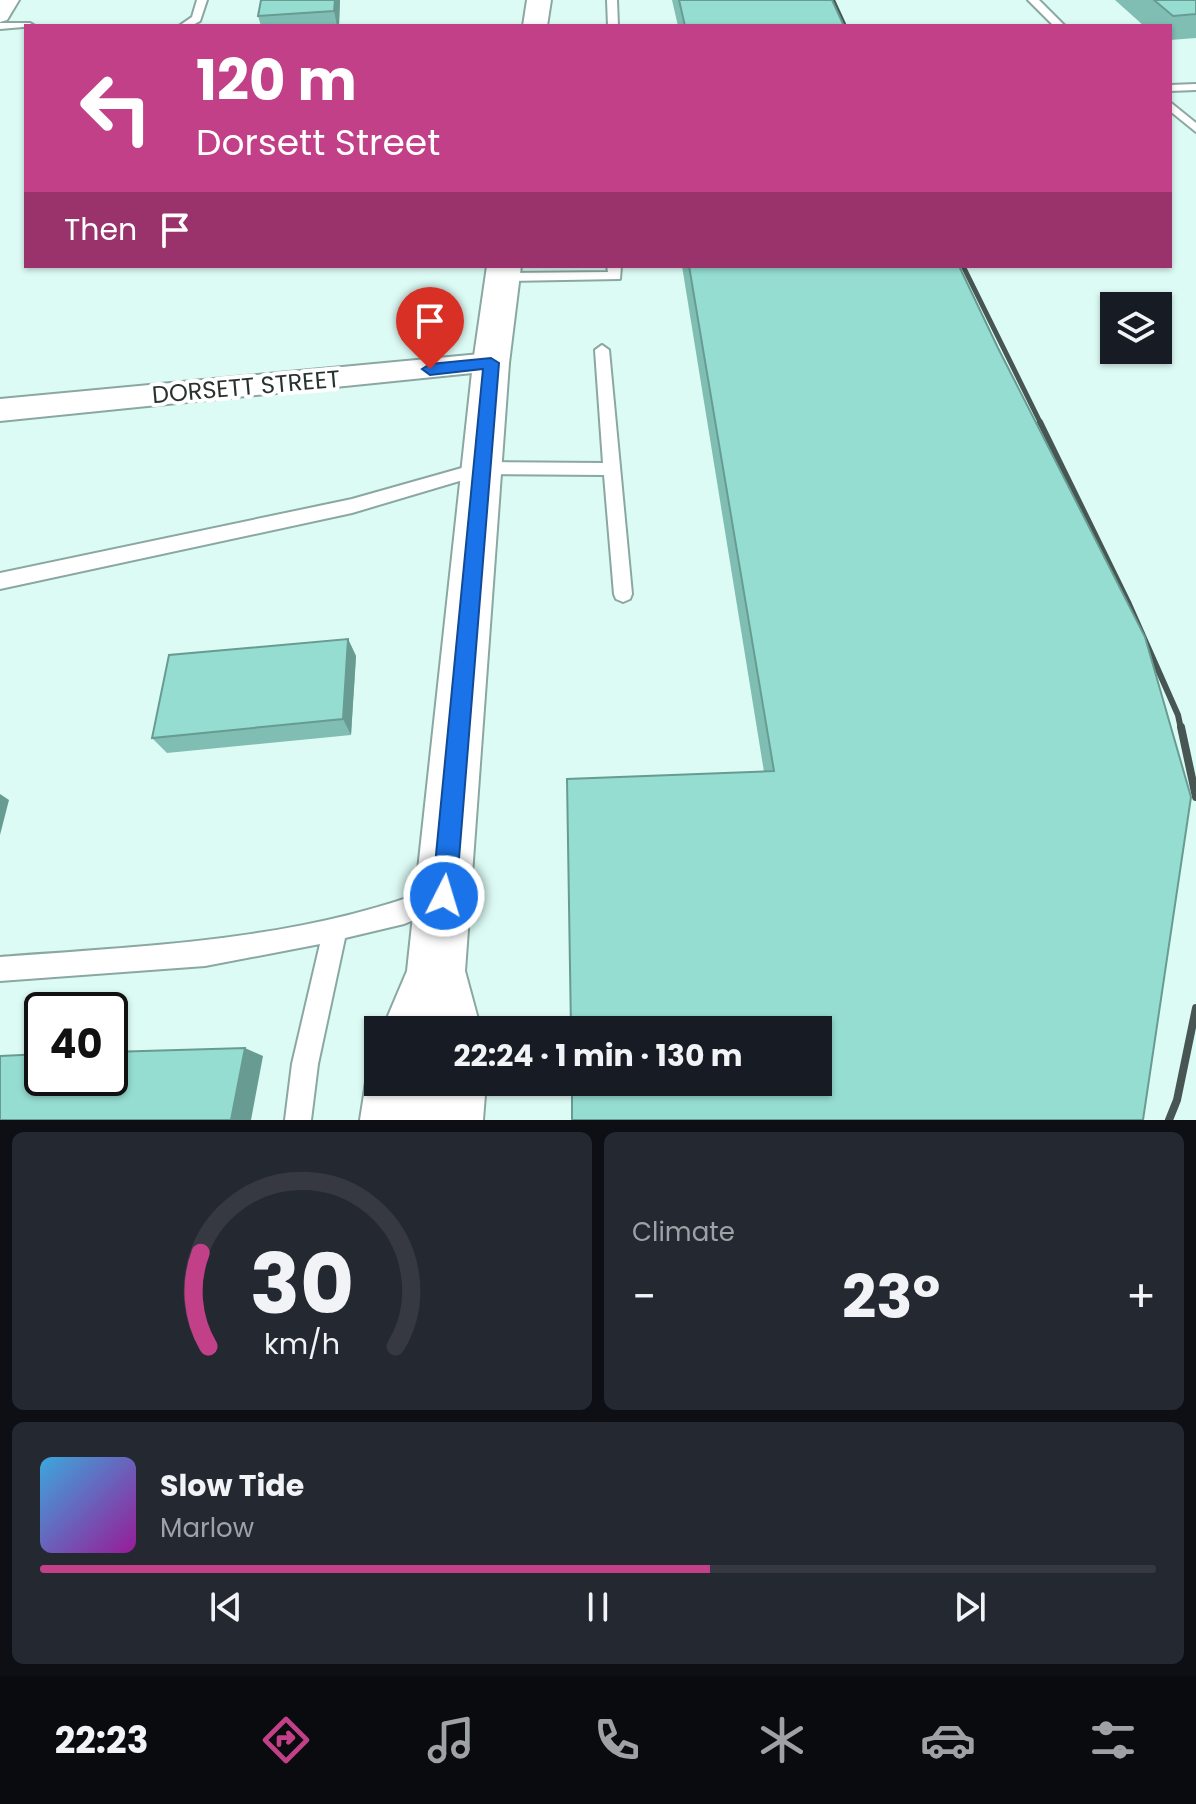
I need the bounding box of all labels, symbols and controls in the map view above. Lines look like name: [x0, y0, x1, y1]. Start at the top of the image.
text: 120 m: [196, 41, 357, 120]
icon: left: [64, 56, 168, 160]
text: Dorsett Street: [196, 117, 440, 168]
text: Then: [64, 208, 137, 251]
icon: arrive: [153, 208, 197, 252]
pin: [396, 287, 464, 369]
map controls: [1100, 292, 1172, 364]
button: layers: [1100, 292, 1172, 364]
icon: arrive: [408, 299, 452, 343]
street label: DORSETT STREET: [151, 362, 341, 411]
position arrow: [402, 854, 486, 938]
speed limit sign: 40: [24, 992, 128, 1096]
text: 22:24 · 1 min · 130 m: [453, 1034, 743, 1077]
text: Climate: [632, 1214, 735, 1250]
text: 30: [250, 1226, 354, 1342]
text: 23°: [842, 1255, 940, 1339]
text: −: [632, 1266, 656, 1327]
text: +: [1126, 1266, 1156, 1327]
text: km/h: [264, 1324, 340, 1364]
text: Slow Tide: [160, 1464, 304, 1507]
text: Marlow: [160, 1510, 254, 1546]
icon: previous: [204, 1585, 248, 1629]
icon: pause: [576, 1585, 620, 1629]
icon: next: [948, 1585, 992, 1629]
icon: directions: [258, 1712, 314, 1768]
icon: music: [423, 1712, 479, 1768]
icon: phone: [589, 1712, 645, 1768]
icon: climate: [754, 1712, 810, 1768]
icon: car: [920, 1712, 976, 1768]
icon: filters: [1085, 1712, 1141, 1768]
text: 22:23: [55, 1715, 148, 1766]

